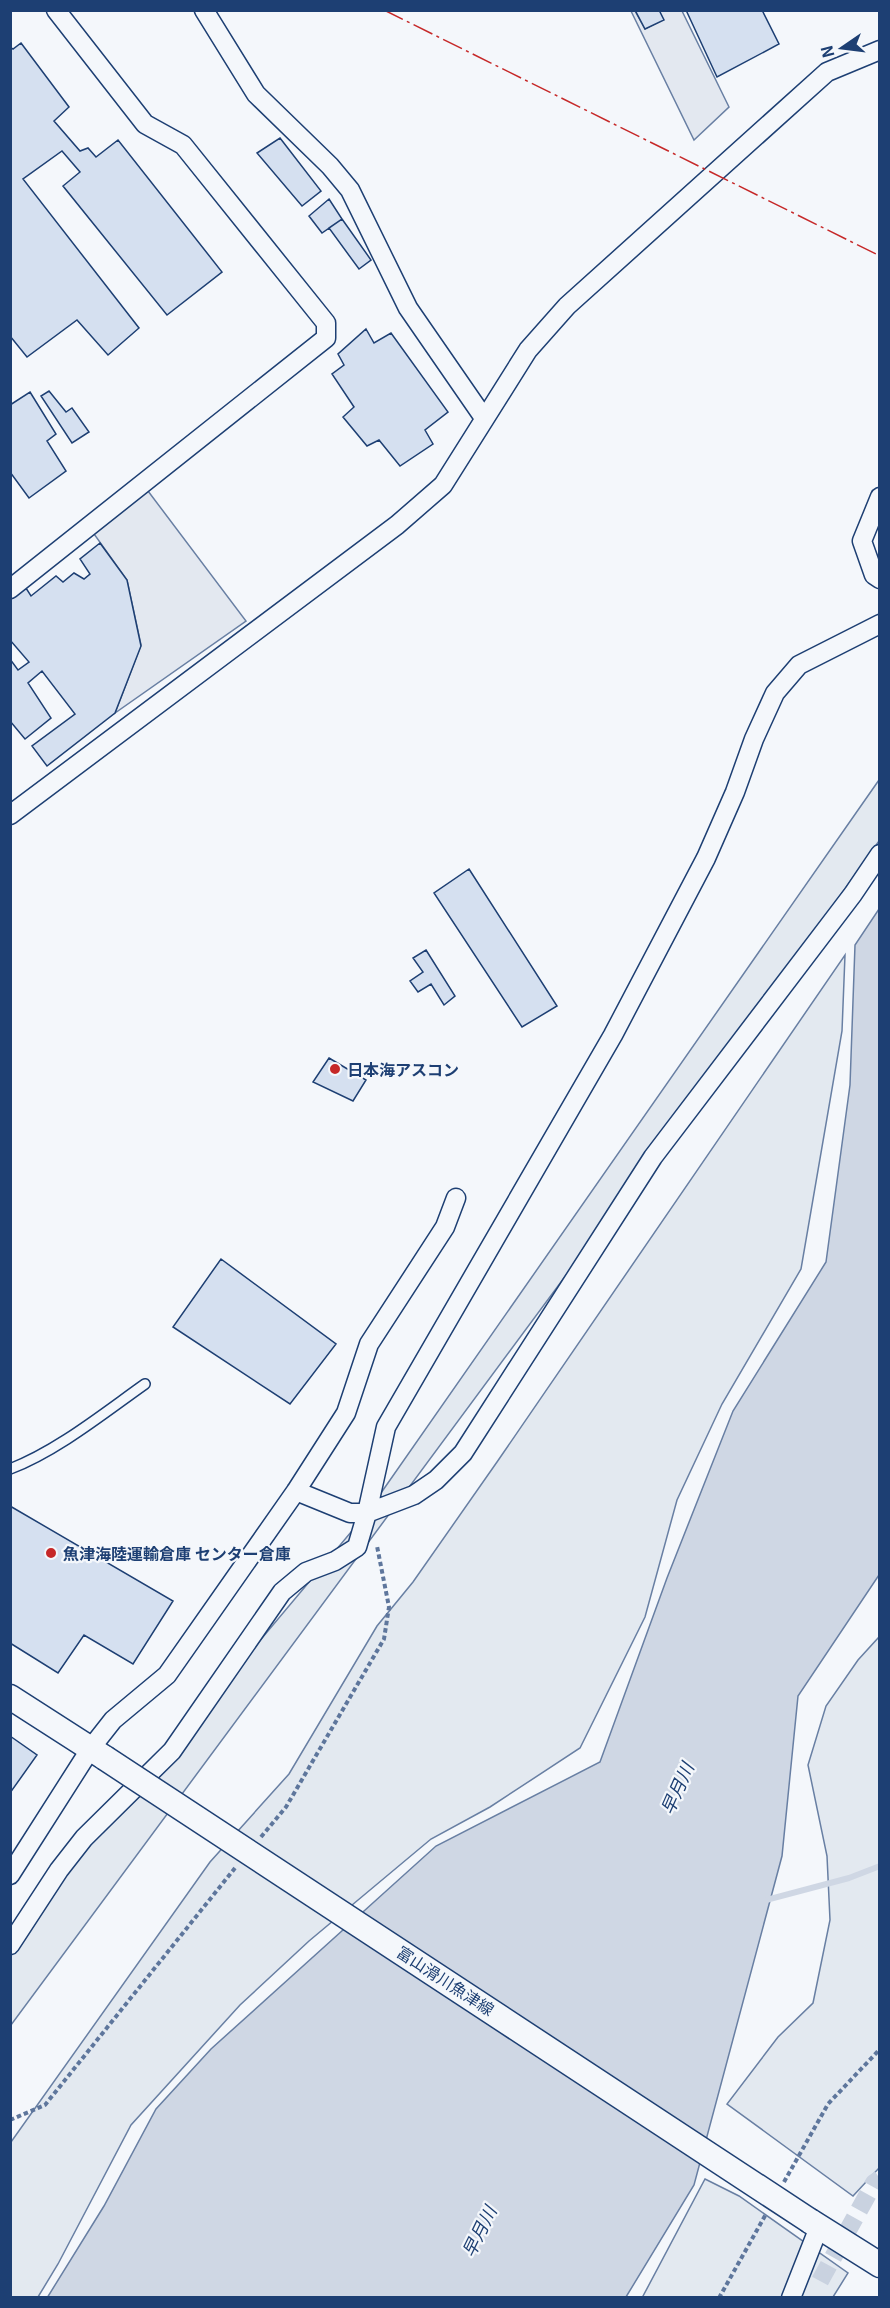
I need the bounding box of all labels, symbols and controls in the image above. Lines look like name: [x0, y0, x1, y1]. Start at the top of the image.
north arrow: [812, 18, 872, 78]
text: N: [813, 43, 840, 61]
place label: 日本海アスコン: [347, 1057, 459, 1081]
marker: 日本海アスコン: [328, 1062, 342, 1076]
place label: 魚津海陸運輸倉庫 センター倉庫: [63, 1541, 291, 1565]
marker: 魚津海陸運輸倉庫 センター倉庫: [44, 1546, 58, 1560]
water label: 早月川: [653, 1756, 700, 1818]
street label: 富山滑川魚津線: [392, 1939, 500, 2021]
water label: 早月川: [454, 2199, 502, 2261]

